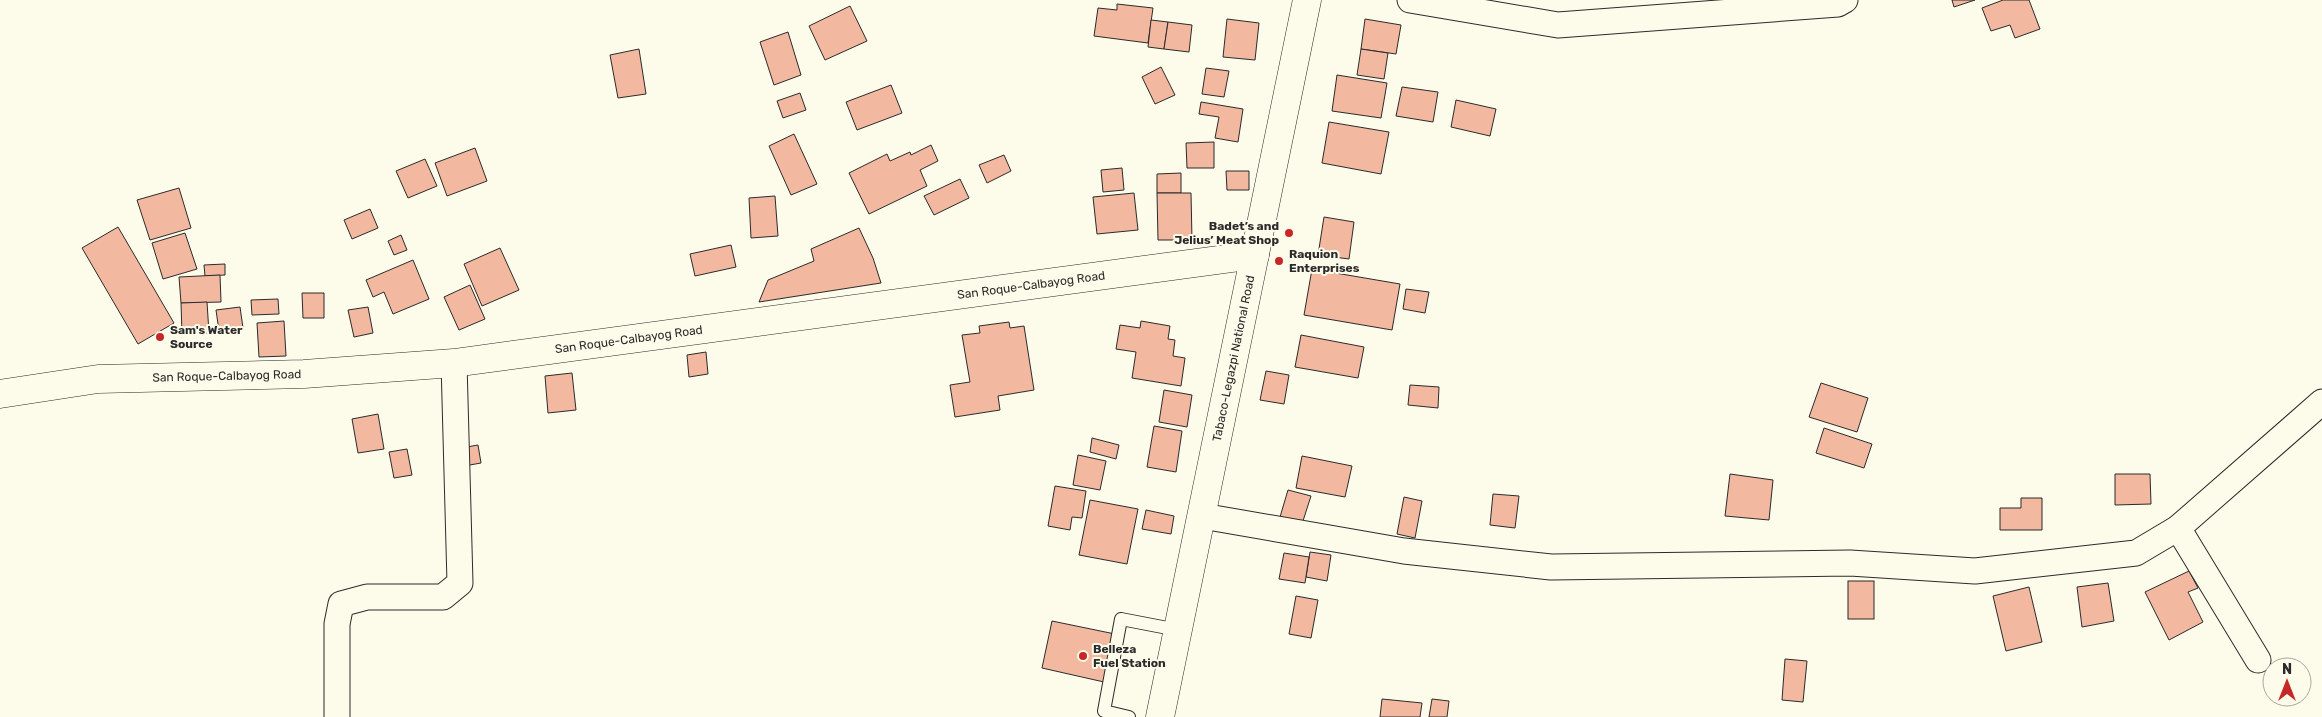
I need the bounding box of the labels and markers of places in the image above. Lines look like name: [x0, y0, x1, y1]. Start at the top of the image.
place label: Badet’s and Jelius’ Meat Shop: [1174, 219, 1279, 247]
marker: Badet’s and Jelius’ Meat Shop: [1283, 227, 1295, 239]
place label: Raquion Enterprises: [1289, 247, 1360, 275]
marker: Raquion Enterprises: [1273, 255, 1285, 267]
place label: Sam's Water Source: [170, 323, 243, 351]
marker: Sam's Water Source: [154, 331, 166, 343]
place label: Belleza Fuel Station: [1093, 642, 1166, 670]
marker: Belleza Fuel Station: [1077, 650, 1089, 662]

